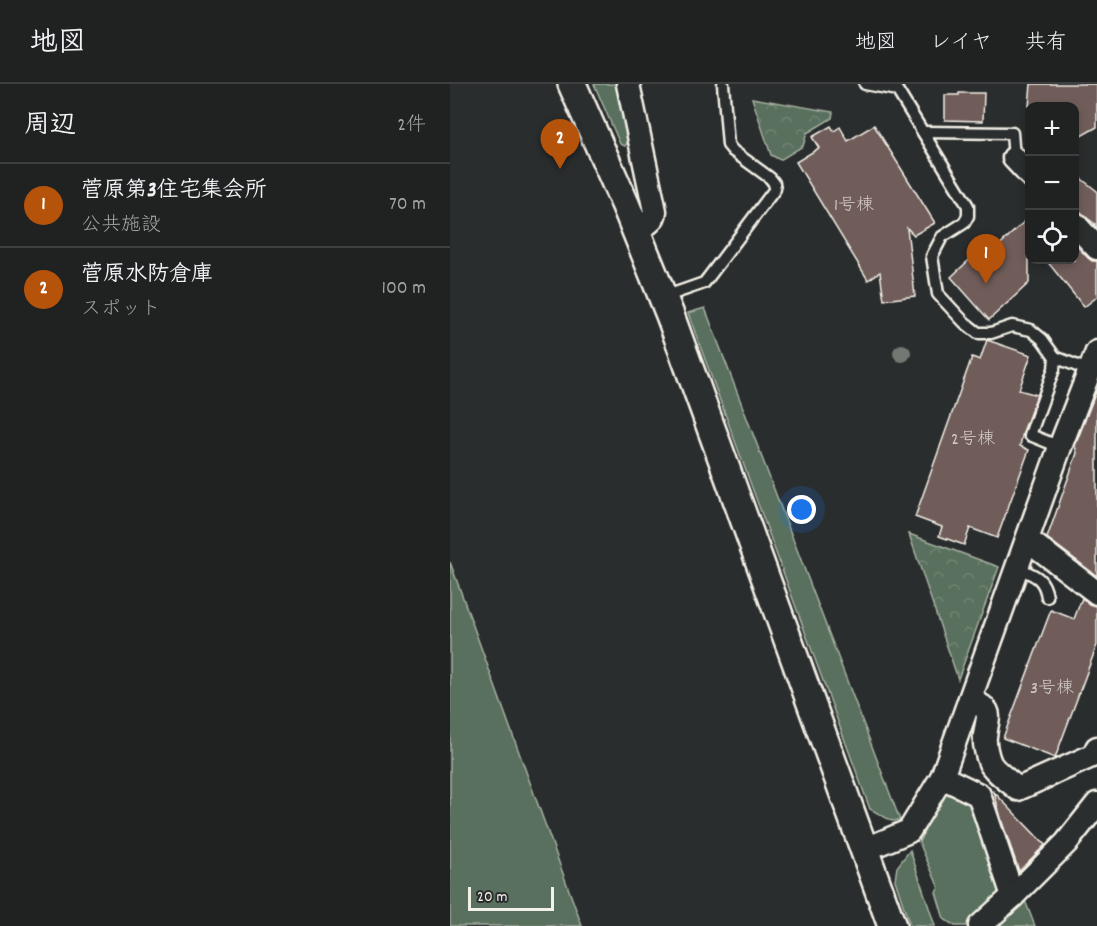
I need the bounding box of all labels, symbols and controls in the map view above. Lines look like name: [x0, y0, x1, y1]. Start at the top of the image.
text: 地図: [30, 25, 86, 65]
text: 地図: [855, 29, 897, 59]
text: レイヤ: [930, 29, 992, 59]
text: 共有: [1025, 29, 1067, 59]
map controls: [1025, 102, 1079, 264]
button: +: [1025, 102, 1079, 156]
text: 周辺: [24, 108, 76, 145]
text: 2件: [397, 112, 426, 140]
pin: 2: [540, 120, 580, 169]
button: −: [1025, 156, 1079, 210]
text: 菅原第3住宅集会所: [81, 176, 267, 207]
text: 1: [41, 191, 46, 219]
text: 70 m: [389, 191, 426, 219]
house number: 1号棟: [834, 194, 874, 219]
button: locate: [1025, 210, 1079, 264]
text: 公共施設: [81, 212, 161, 240]
pin: 1: [966, 234, 1006, 284]
text: 菅原水防倉庫: [81, 260, 213, 291]
text: 2: [39, 275, 48, 303]
text: 100 m: [382, 275, 426, 303]
text: スポット: [81, 296, 161, 324]
house number: 2号棟: [951, 428, 995, 453]
your location: [787, 495, 816, 524]
house number: 3号棟: [1030, 677, 1074, 702]
scale bar: [468, 884, 554, 912]
text: 20 m: [477, 886, 507, 909]

